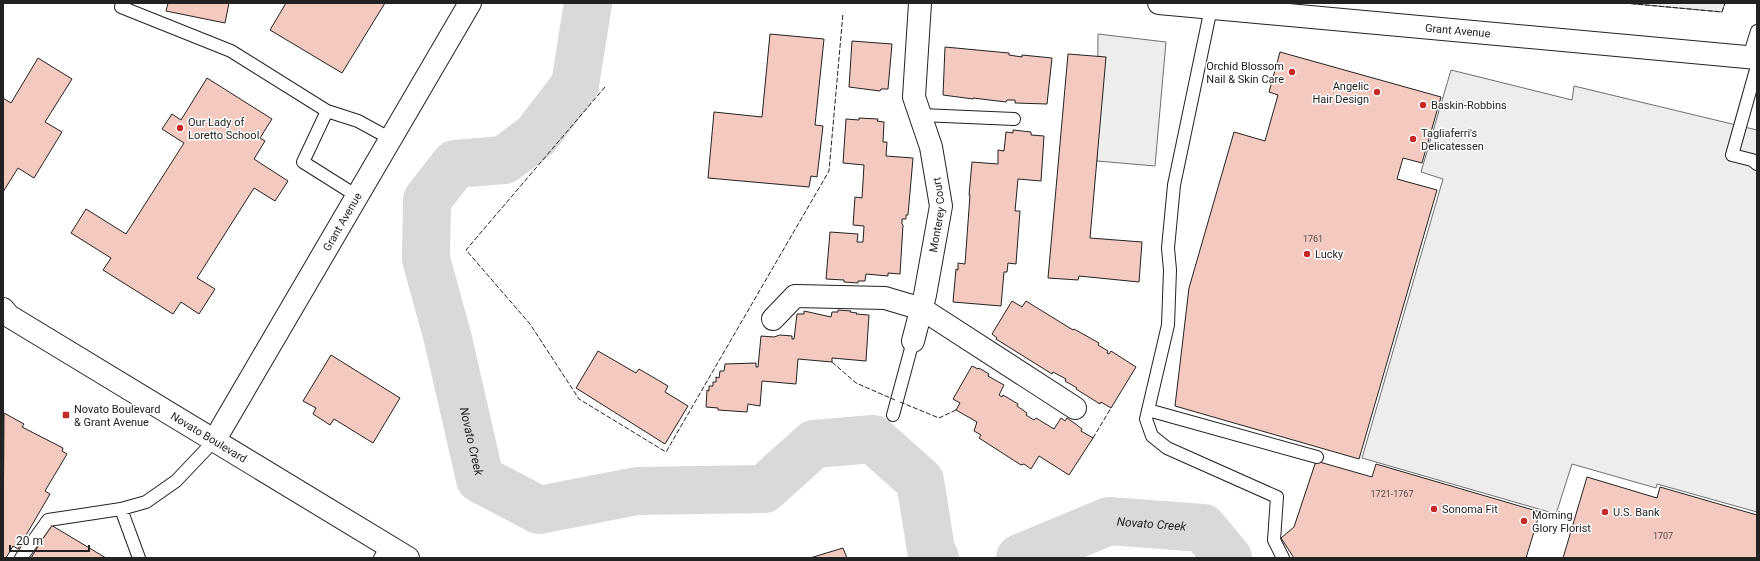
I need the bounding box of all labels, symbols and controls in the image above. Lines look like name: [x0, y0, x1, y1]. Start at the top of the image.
street label: Grant Avenue: [1425, 21, 1491, 40]
place label: Orchid Blossom Nail & Skin Care: [1206, 60, 1284, 86]
marker: Orchid Blossom Nail & Skin Care: [1287, 67, 1297, 77]
place label: Angelic Hair Design: [1312, 80, 1369, 106]
marker: Angelic Hair Design: [1372, 87, 1382, 97]
place label: Baskin-Robbins: [1431, 99, 1507, 112]
marker: Baskin-Robbins: [1418, 100, 1428, 110]
place label: Our Lady of Loretto School: [188, 116, 259, 142]
marker: Our Lady of Loretto School: [175, 123, 185, 133]
place label: Tagliaferri's Delicatessen: [1421, 127, 1484, 153]
marker: Tagliaferri's Delicatessen: [1408, 134, 1418, 144]
street label: Monterey Court: [926, 176, 948, 253]
street label: Grant Avenue: [320, 190, 364, 253]
house number: 1761: [1303, 234, 1323, 244]
place label: Lucky: [1315, 248, 1344, 261]
marker: Lucky: [1302, 249, 1312, 259]
place label: Novato Boulevard & Grant Avenue: [74, 403, 160, 429]
water label: Novato Creek: [457, 406, 486, 478]
street label: Novato Boulevard: [169, 409, 249, 465]
marker: Novato Boulevard & Grant Avenue: [61, 410, 71, 420]
house number: 1721-1767: [1371, 489, 1413, 499]
place label: Sonoma Fit: [1442, 503, 1498, 516]
marker: Sonoma Fit: [1429, 504, 1439, 514]
place label: U.S. Bank: [1613, 506, 1660, 519]
marker: U.S. Bank: [1600, 507, 1610, 517]
place label: Morning Glory Florist: [1532, 509, 1591, 535]
water label: Novato Creek: [1116, 515, 1188, 534]
marker: Morning Glory Florist: [1519, 516, 1529, 526]
scale bar: [10, 527, 89, 553]
house number: 1707: [1653, 531, 1673, 541]
text: 20 m: [16, 534, 43, 548]

